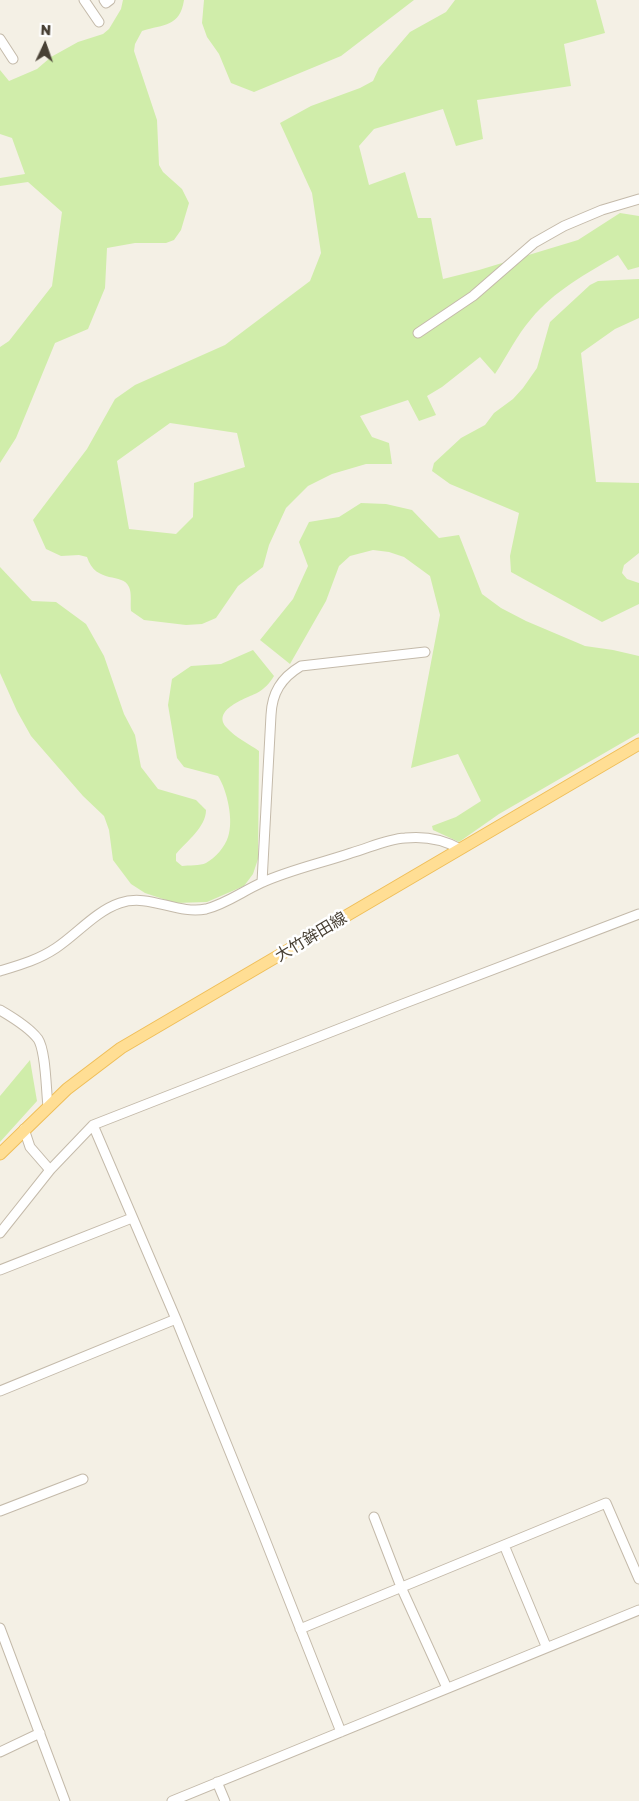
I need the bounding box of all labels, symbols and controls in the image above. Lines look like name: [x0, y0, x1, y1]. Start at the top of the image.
north arrow: [20, 20, 70, 70]
text: N: [40, 21, 52, 38]
street label: 大竹鉾田線: [272, 908, 350, 966]

